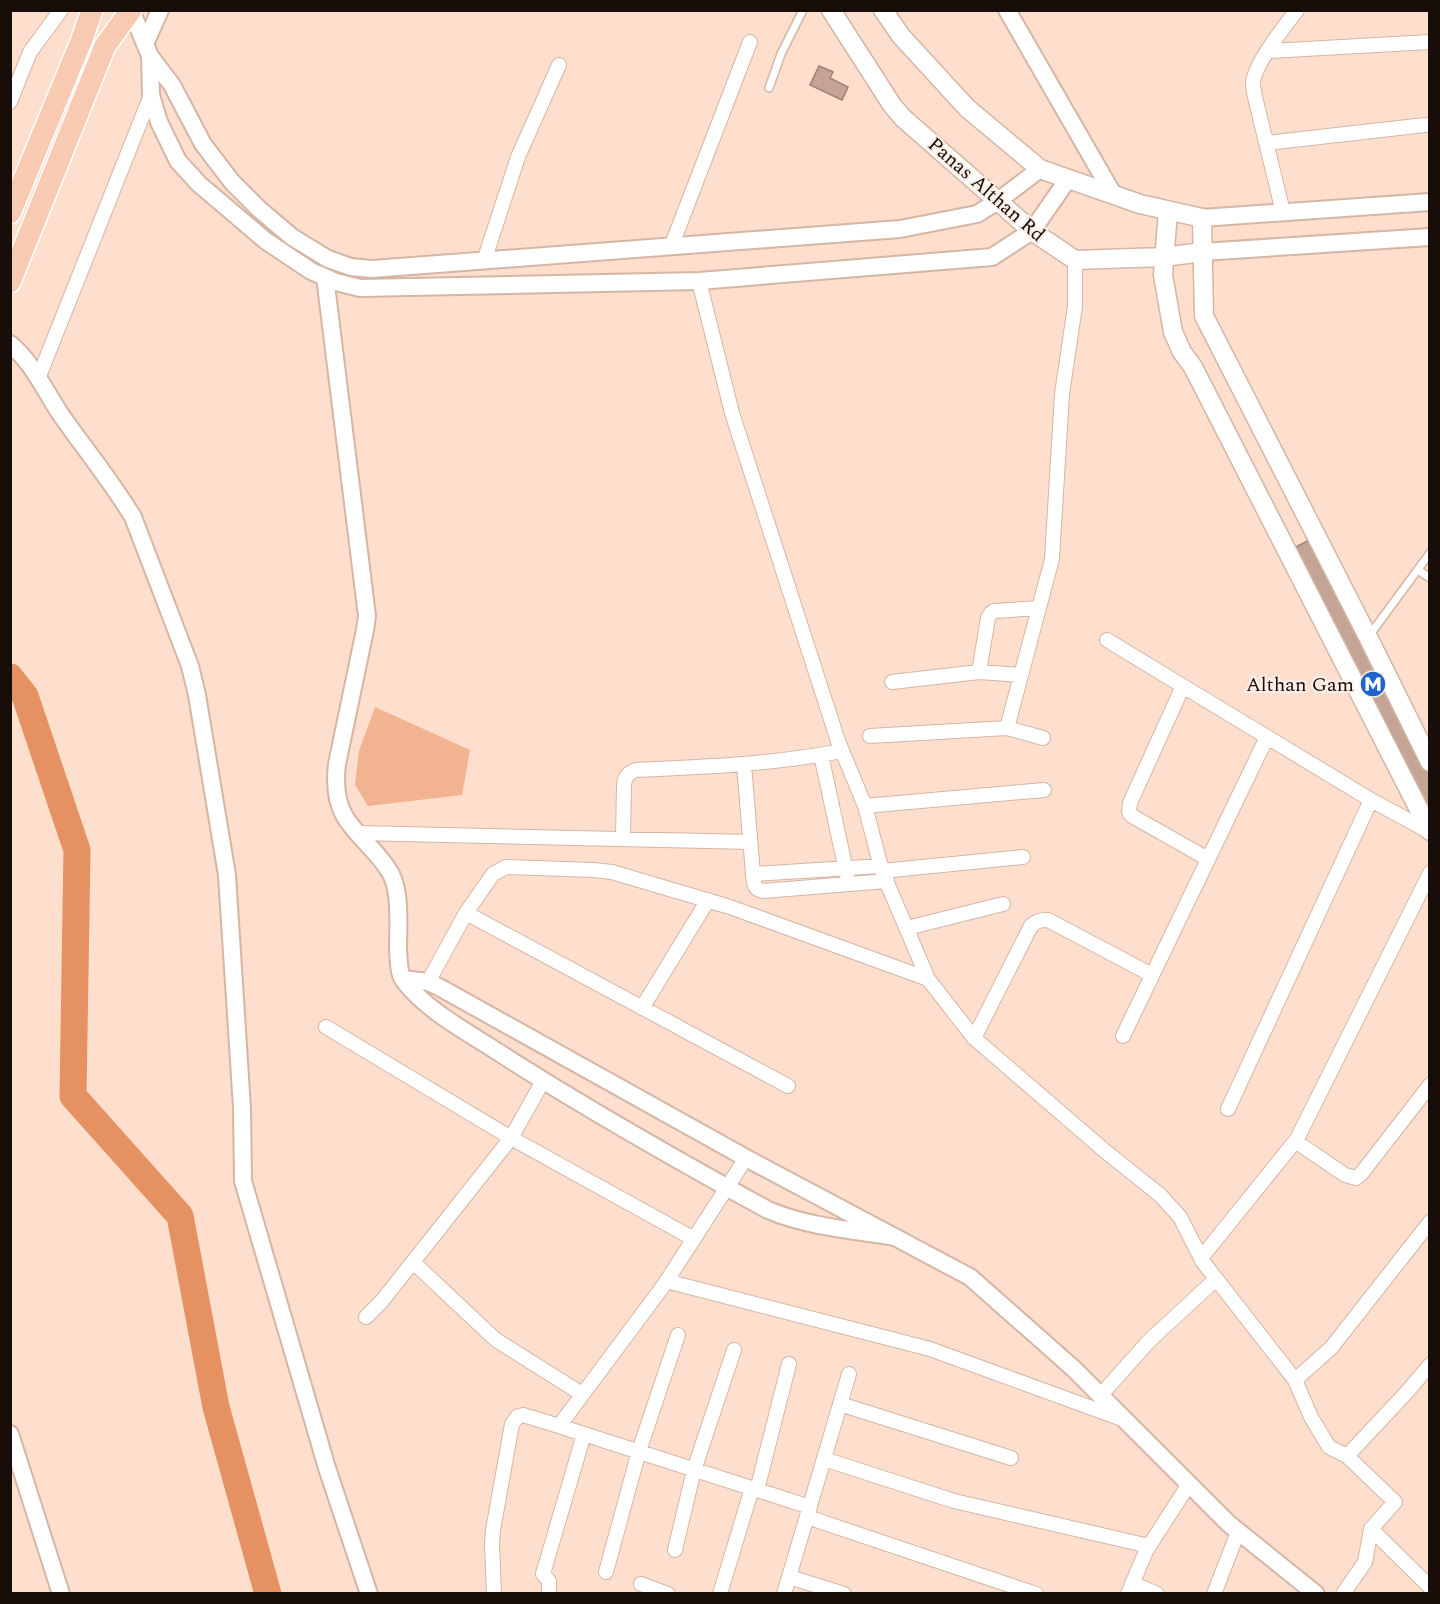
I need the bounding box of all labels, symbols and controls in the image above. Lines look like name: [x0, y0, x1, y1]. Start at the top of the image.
street label: Panas Althan Rd: [921, 130, 1052, 249]
metro station icon: Althan Gam: [1358, 669, 1388, 699]
place label: Althan Gam: [1246, 670, 1354, 700]

